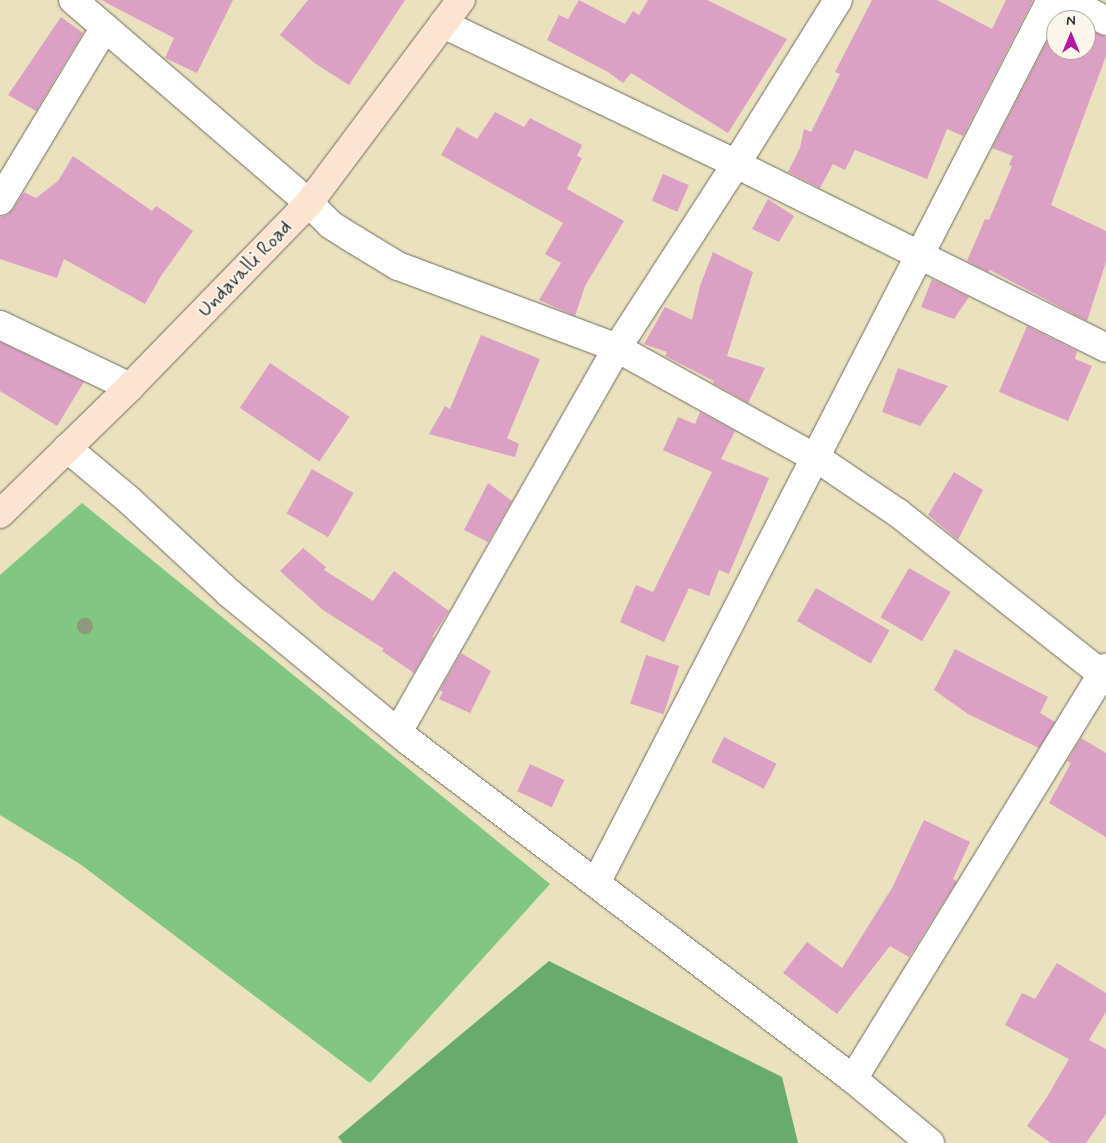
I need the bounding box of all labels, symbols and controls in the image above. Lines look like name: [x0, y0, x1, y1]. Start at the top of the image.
north arrow: [1046, 10, 1096, 60]
text: N: [1066, 12, 1076, 30]
street label: Undavalli Road: [193, 216, 297, 322]

